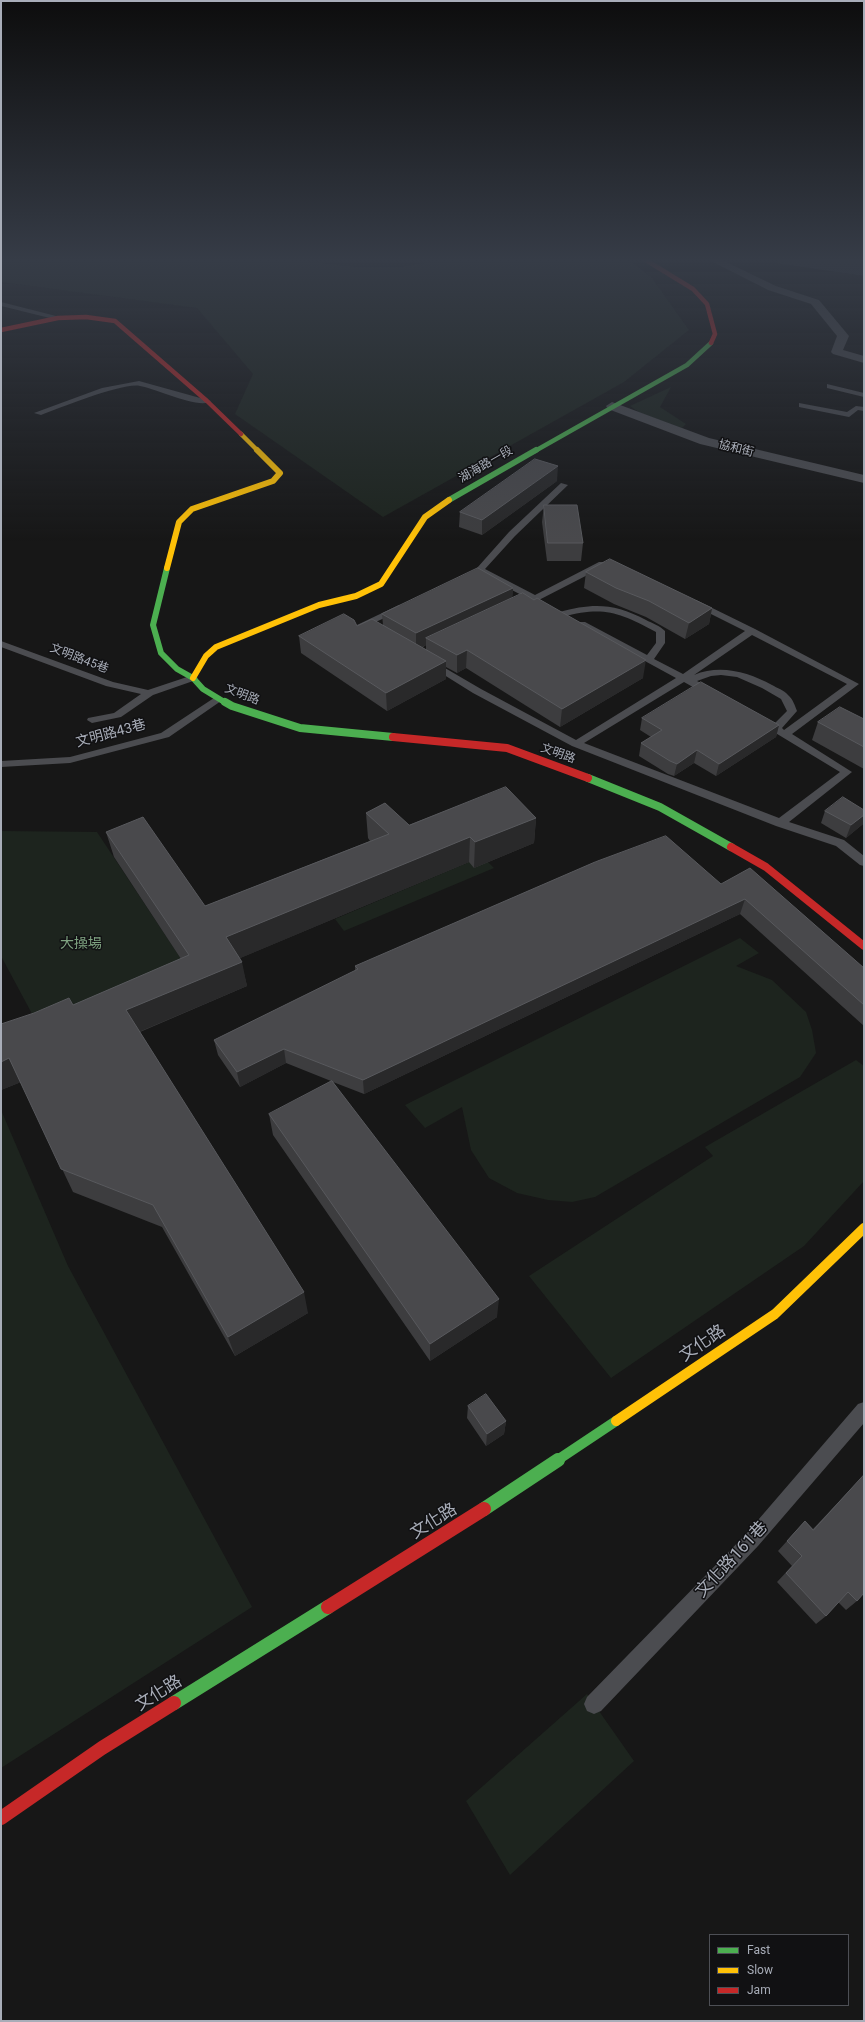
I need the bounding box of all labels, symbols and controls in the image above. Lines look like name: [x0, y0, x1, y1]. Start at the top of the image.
street label: 協和街: [717, 438, 755, 460]
street label: 湖海路一段: [456, 444, 516, 486]
street label: 文明路45巷: [48, 641, 110, 677]
street label: 文明路: [223, 682, 261, 708]
street label: 文明路43巷: [74, 717, 148, 751]
street label: 文明路: [539, 741, 577, 767]
park label: 大操場: [60, 936, 102, 952]
street label: 文化路: [676, 1321, 730, 1367]
street label: 文化路: [407, 1500, 461, 1544]
street label: 文化路161巷: [692, 1518, 772, 1602]
street label: 文化路: [132, 1672, 186, 1716]
legend: [709, 1934, 849, 2006]
text: Fast: [747, 1943, 770, 1957]
text: Slow: [747, 1963, 773, 1977]
text: Jam: [747, 1983, 771, 1997]

